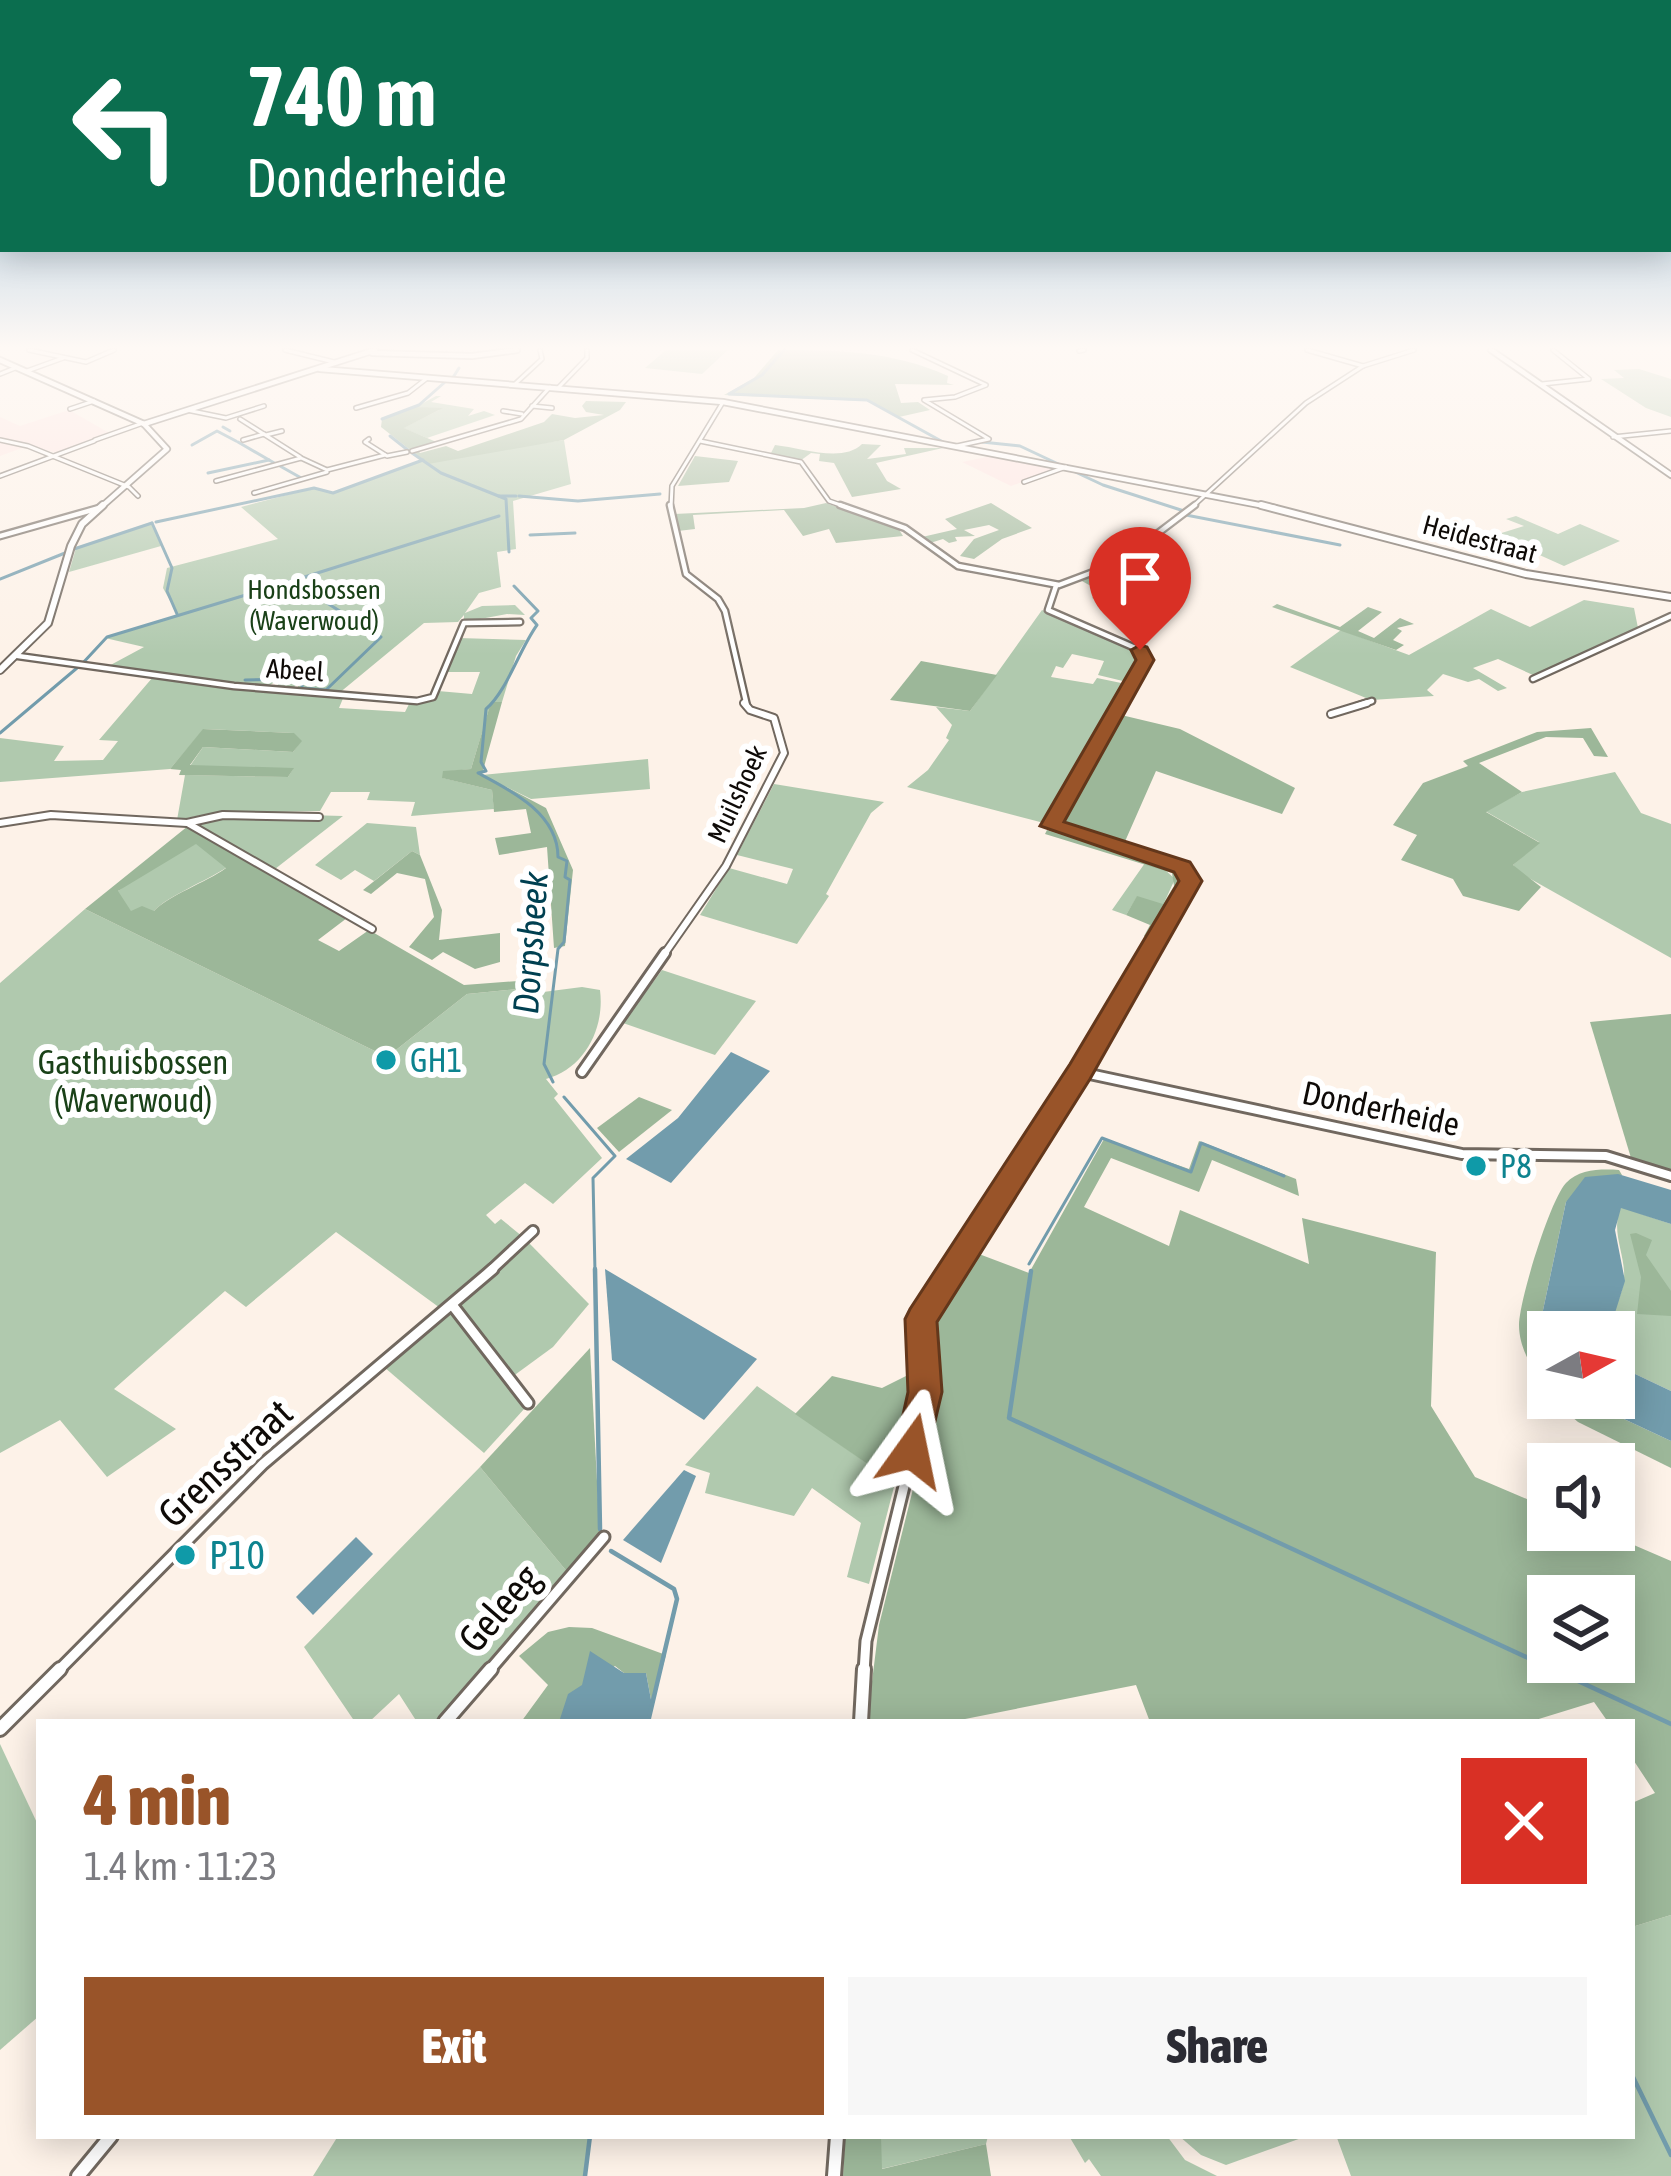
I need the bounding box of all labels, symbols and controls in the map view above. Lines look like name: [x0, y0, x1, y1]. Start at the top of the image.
icon: left: [48, 48, 204, 204]
text: 740 m: [246, 48, 436, 144]
text: Donderheide: [246, 147, 507, 208]
street label: Heidestraat: [1420, 509, 1541, 569]
pin: [1089, 527, 1191, 650]
icon: arrive: [1107, 545, 1173, 611]
park label: Hondsbossen (Waverwoud): [247, 574, 381, 636]
street label: Abeel: [265, 653, 325, 687]
street label: Muilshoek: [701, 740, 773, 848]
water label: Dorpsbeek: [504, 869, 556, 1015]
place label: GH1: [410, 1041, 462, 1079]
park label: Gasthuisbossen (Waverwoud): [38, 1043, 228, 1119]
marker: GH1: [373, 1047, 399, 1073]
street label: Donderheide: [1299, 1073, 1463, 1143]
place label: P8: [1500, 1147, 1532, 1185]
marker: P8: [1463, 1153, 1489, 1179]
north arrow: [1527, 1311, 1635, 1419]
map controls: [1527, 1311, 1635, 1683]
position arrow: [849, 1388, 975, 1514]
street label: Grensstraat: [149, 1390, 301, 1536]
button: sound: [1527, 1443, 1635, 1551]
place label: P10: [209, 1533, 265, 1577]
marker: P10: [172, 1542, 198, 1568]
street label: Geleeg: [449, 1556, 549, 1660]
button: layers: [1527, 1575, 1635, 1683]
text: 4 min: [84, 1758, 231, 1840]
button: close: [1461, 1758, 1587, 1884]
text: 1.4 km · 11:23: [84, 1844, 277, 1888]
button: Exit: [84, 1977, 824, 2115]
button: Share: [848, 1977, 1587, 2115]

